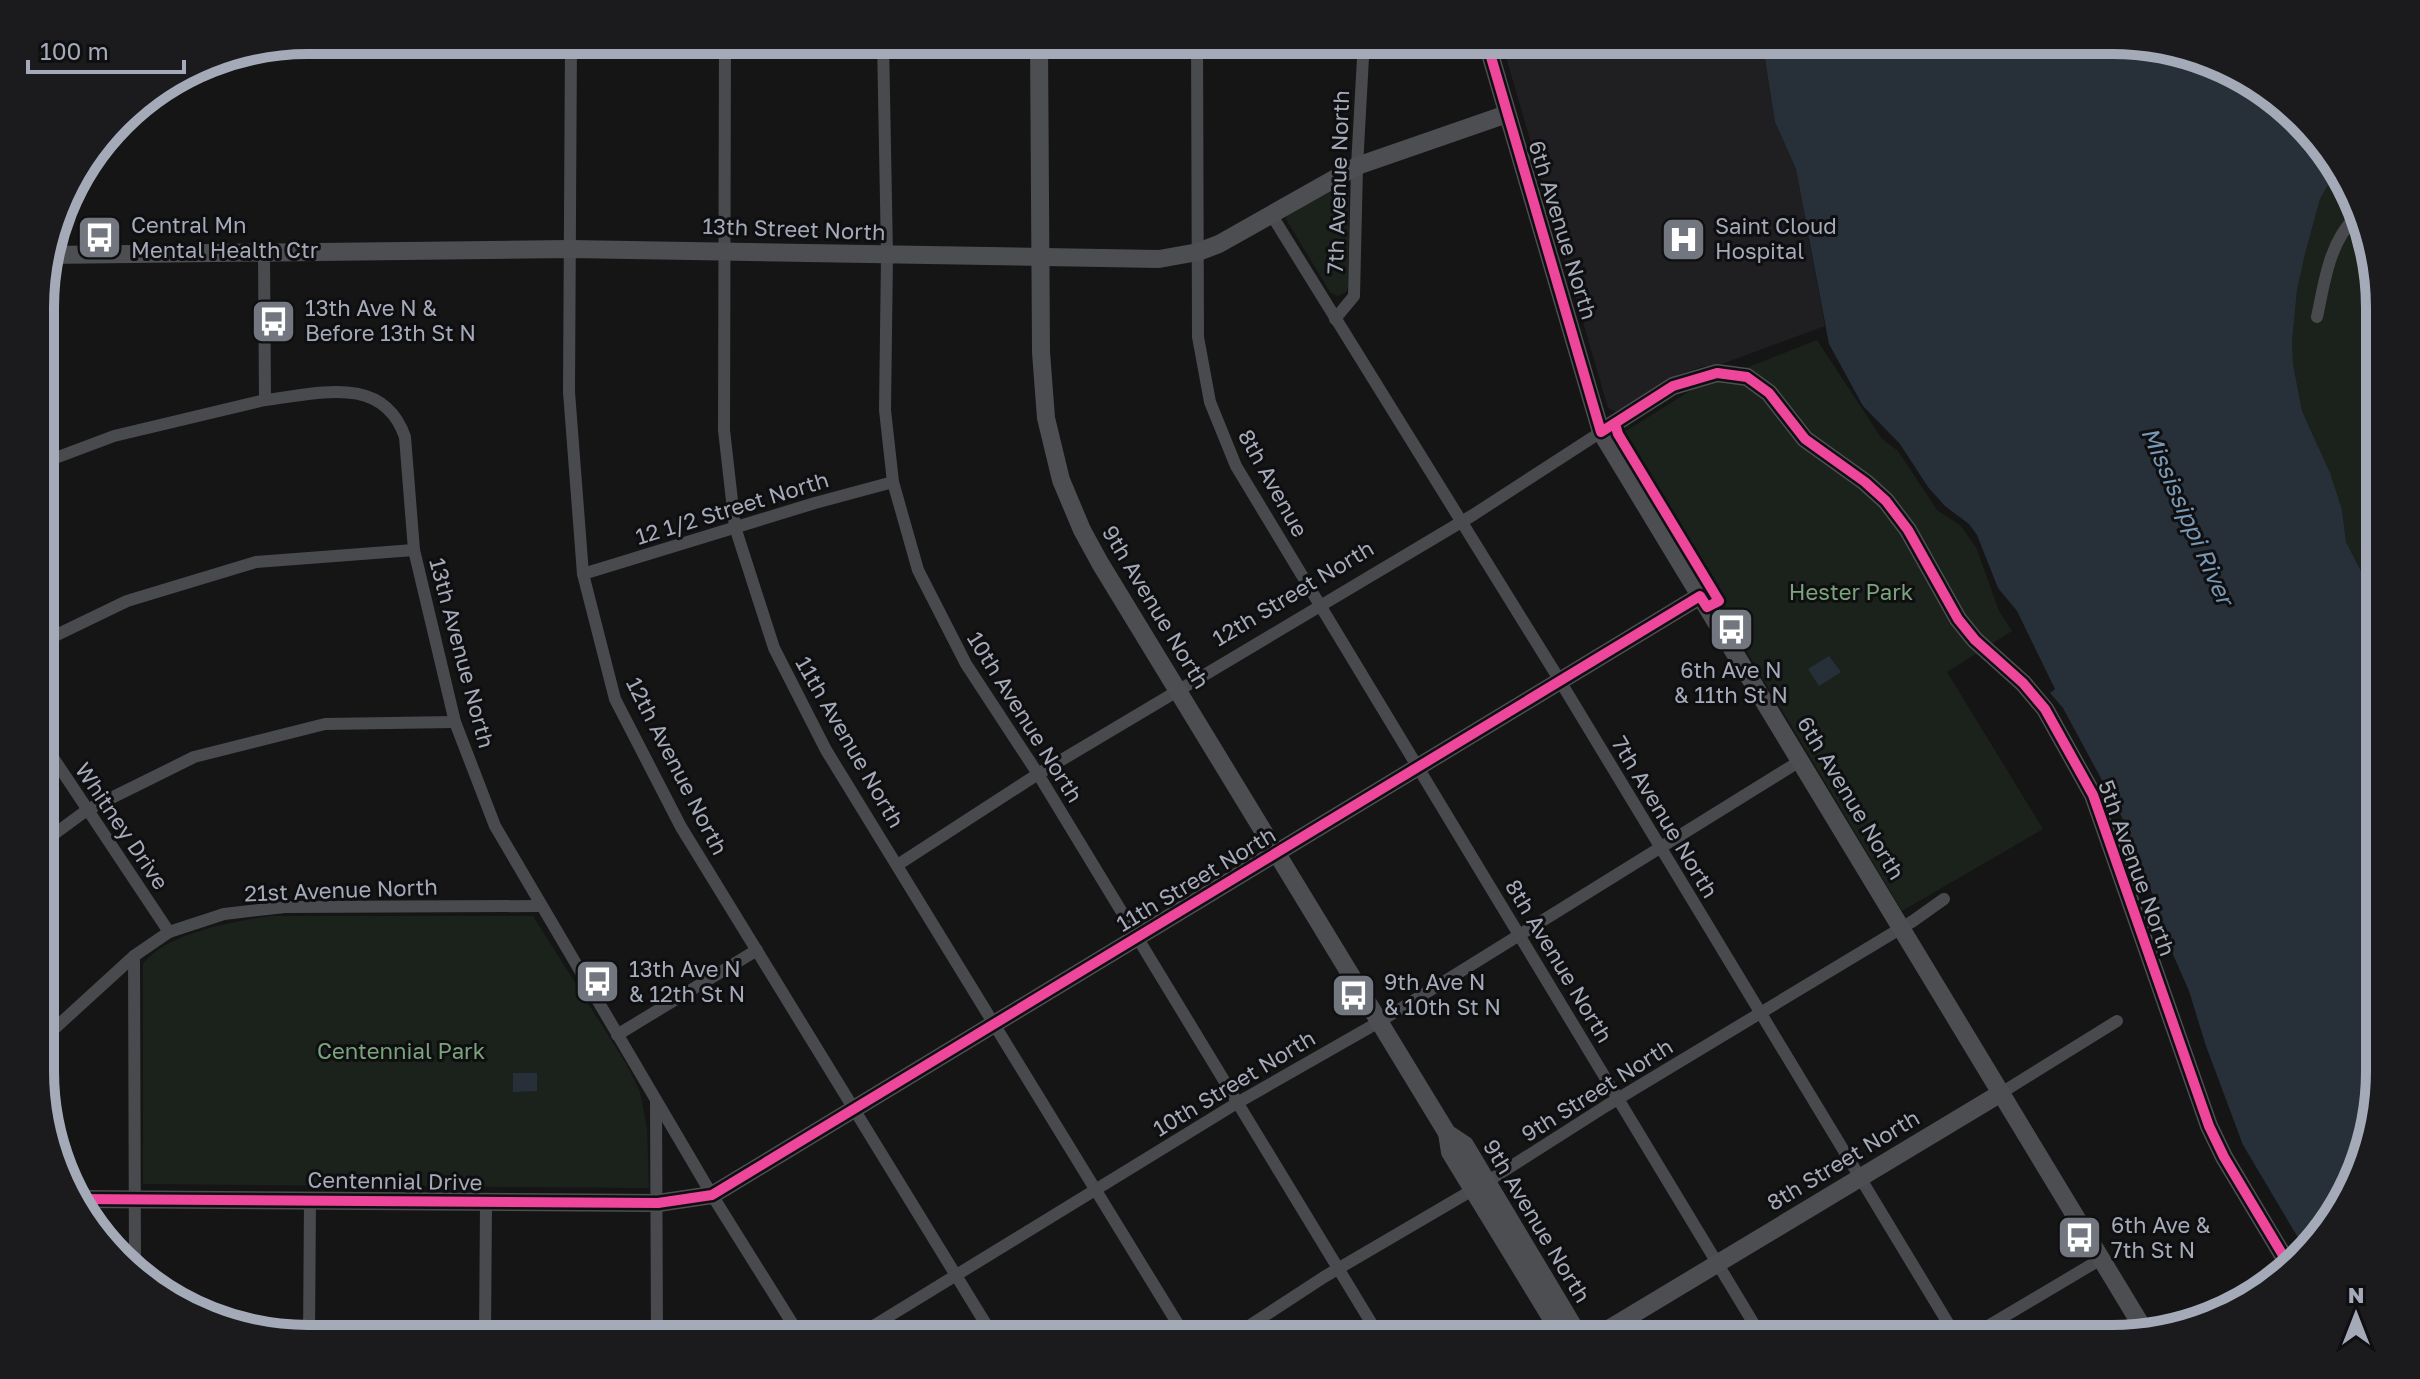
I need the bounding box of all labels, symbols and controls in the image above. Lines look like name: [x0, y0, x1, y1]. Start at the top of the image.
scale bar: [28, 24, 184, 74]
text: 100 m: [40, 36, 109, 65]
street label: 7th Avenue North: [1321, 90, 1354, 274]
street label: 6th Avenue North: [1523, 137, 1604, 323]
place label: Central Mn Mental Health Ctr: [131, 211, 319, 263]
street label: 13th Street North: [702, 212, 886, 245]
place label: Saint Cloud Hospital: [1715, 212, 1837, 264]
bus stop icon: Central Mn Mental Health Ctr: [76, 214, 124, 262]
hospital icon: Saint Cloud Hospital: [1660, 215, 1708, 263]
place label: 13th Ave N & Before 13th St N: [305, 294, 476, 346]
bus stop icon: 13th Ave N & Before 13th St N: [250, 297, 298, 345]
water label: Mississippi River: [2136, 422, 2242, 612]
street label: 8th Avenue: [1233, 424, 1314, 541]
street label: 12 1/2 Street North: [632, 465, 832, 550]
street label: 9th Avenue North: [1097, 520, 1216, 693]
street label: 12th Street North: [1207, 534, 1378, 651]
street label: 13th Avenue North: [424, 555, 501, 751]
park label: Hester Park: [1789, 578, 1913, 605]
bus stop icon: 6th Ave N & 11th St N: [1707, 605, 1755, 653]
street label: 10th Avenue North: [962, 626, 1089, 807]
street label: 11th Avenue North: [790, 651, 911, 832]
place label: 6th Ave N & 11th St N: [1674, 656, 1788, 708]
street label: 12th Avenue North: [621, 672, 734, 859]
street label: 6th Avenue North: [1792, 711, 1911, 884]
street label: 7th Avenue North: [1606, 731, 1724, 903]
street label: Whitney Drive: [70, 757, 175, 894]
street label: 5th Avenue North: [2093, 776, 2182, 959]
street label: 11th Street North: [1111, 820, 1280, 937]
street label: 21st Avenue North: [244, 873, 438, 906]
street label: 8th Avenue North: [1500, 874, 1619, 1047]
place label: 13th Ave N & 12th St N: [629, 955, 745, 1007]
bus stop icon: 13th Ave N & 12th St N: [574, 958, 622, 1006]
place label: 9th Ave N & 10th St N: [1384, 968, 1501, 1020]
bus stop icon: 9th Ave N & 10th St N: [1329, 971, 1377, 1019]
street label: 10th Street North: [1148, 1024, 1320, 1142]
street label: 9th Street North: [1516, 1032, 1677, 1147]
park label: Centennial Park: [317, 1037, 485, 1064]
street label: 8th Street North: [1762, 1103, 1924, 1216]
street label: 9th Avenue North: [1478, 1134, 1597, 1307]
street label: Centennial Drive: [307, 1165, 483, 1196]
place label: 6th Ave & 7th St N: [2111, 1211, 2211, 1263]
bus stop icon: 6th Ave & 7th St N: [2056, 1214, 2104, 1262]
north arrow: [2316, 1275, 2396, 1355]
text: N: [2348, 1281, 2364, 1308]

